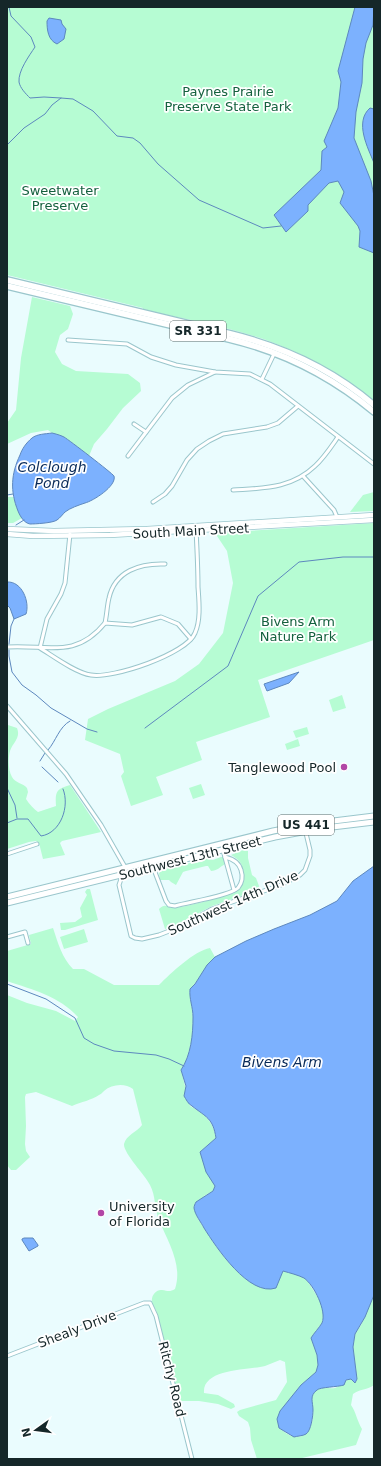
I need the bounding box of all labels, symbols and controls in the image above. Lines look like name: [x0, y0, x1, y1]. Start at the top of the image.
park label: Paynes Prairie Preserve State Park: [164, 84, 292, 114]
park label: Sweetwater Preserve: [21, 183, 99, 213]
road number: SR 331: [170, 321, 226, 341]
water label: Colclough Pond: [17, 459, 87, 491]
street label: South Main Street: [132, 520, 250, 542]
park label: Bivens Arm Nature Park: [260, 614, 337, 644]
place label: Tanglewood Pool: [227, 760, 336, 775]
marker: Tanglewood Pool: [339, 762, 349, 772]
road number: US 441: [278, 815, 334, 835]
street label: Southwest 13th Street: [117, 833, 263, 883]
street label: Southwest 14th Drive: [166, 867, 300, 939]
water label: Bivens Arm: [242, 1054, 322, 1070]
place label: University of Florida: [109, 1199, 175, 1229]
marker: University of Florida: [96, 1208, 106, 1218]
street label: Shealy Drive: [36, 1307, 118, 1351]
street label: Ritchy Road: [155, 1340, 189, 1418]
north arrow: [16, 1410, 56, 1450]
text: N: [19, 1426, 34, 1438]

